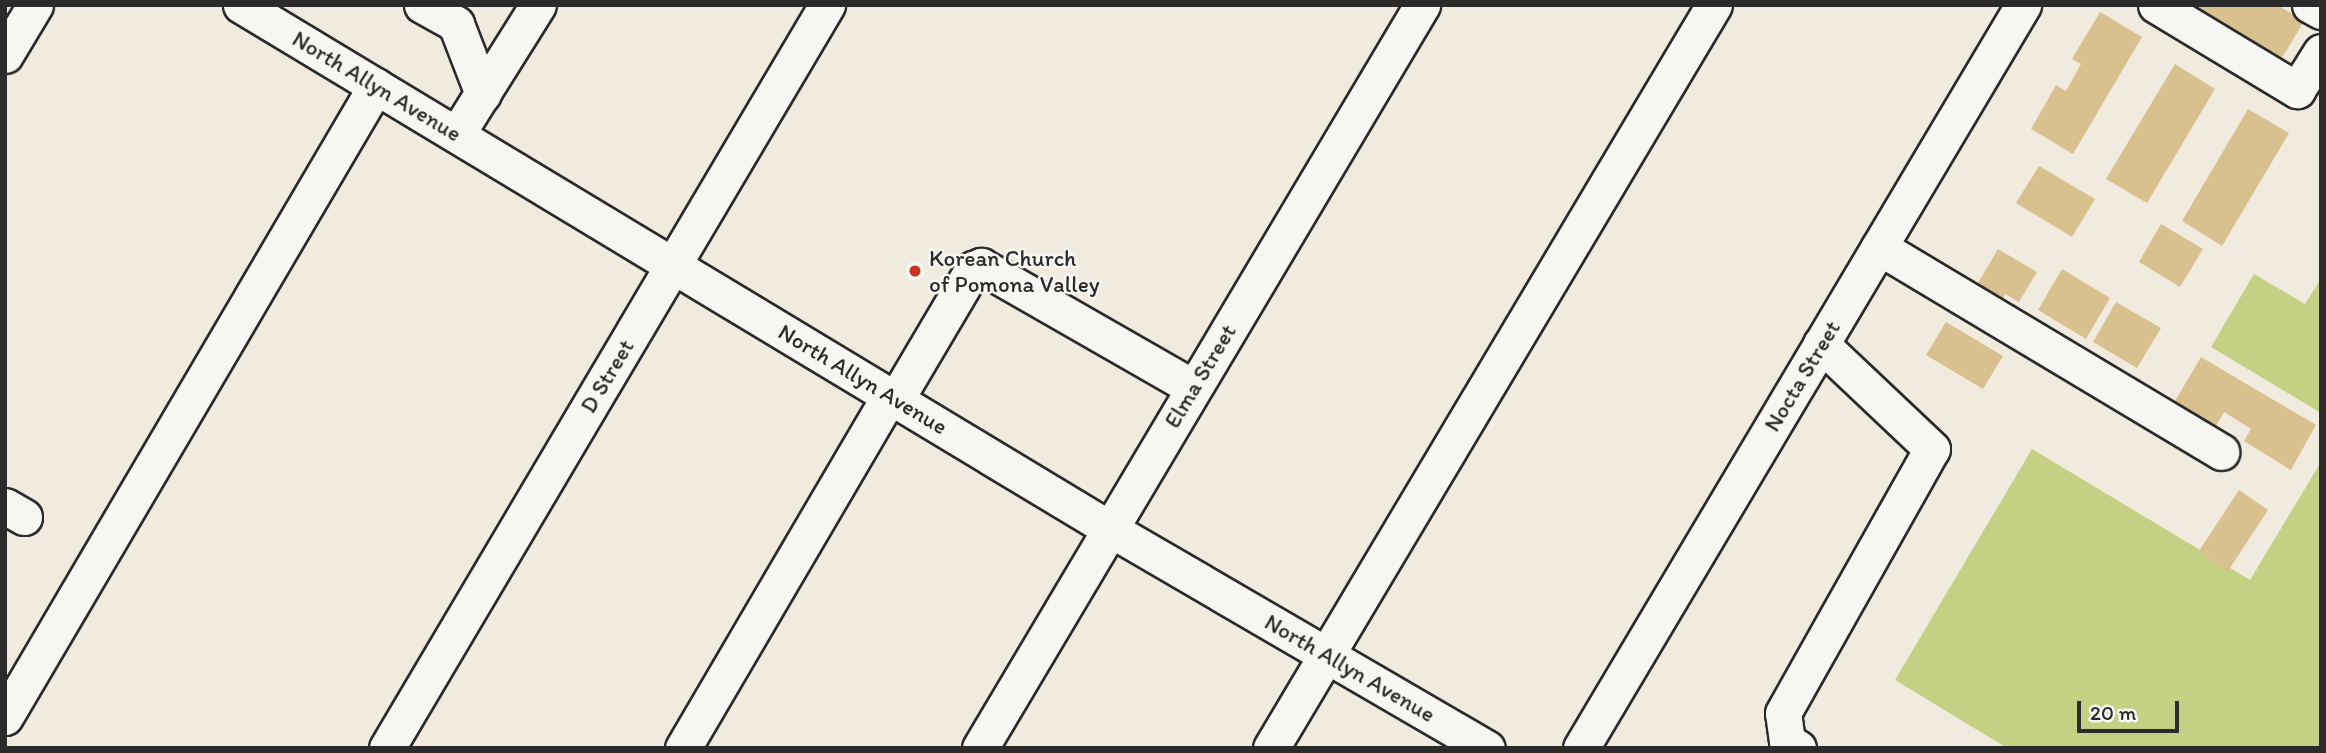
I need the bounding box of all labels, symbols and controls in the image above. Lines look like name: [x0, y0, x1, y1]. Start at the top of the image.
street label: North Allyn Avenue: [288, 25, 466, 147]
place label: Korean Church of Pomona Valley: [929, 244, 1099, 298]
marker: Korean Church of Pomona Valley: [907, 263, 923, 279]
street label: Nocta Street: [1758, 316, 1846, 436]
street label: North Allyn Avenue: [774, 318, 952, 440]
street label: Elma Street: [1158, 319, 1242, 433]
street label: D Street: [574, 334, 640, 418]
street label: North Allyn Avenue: [1260, 608, 1440, 728]
scale bar: [2081, 686, 2182, 730]
text: 20 m: [2090, 700, 2136, 725]

